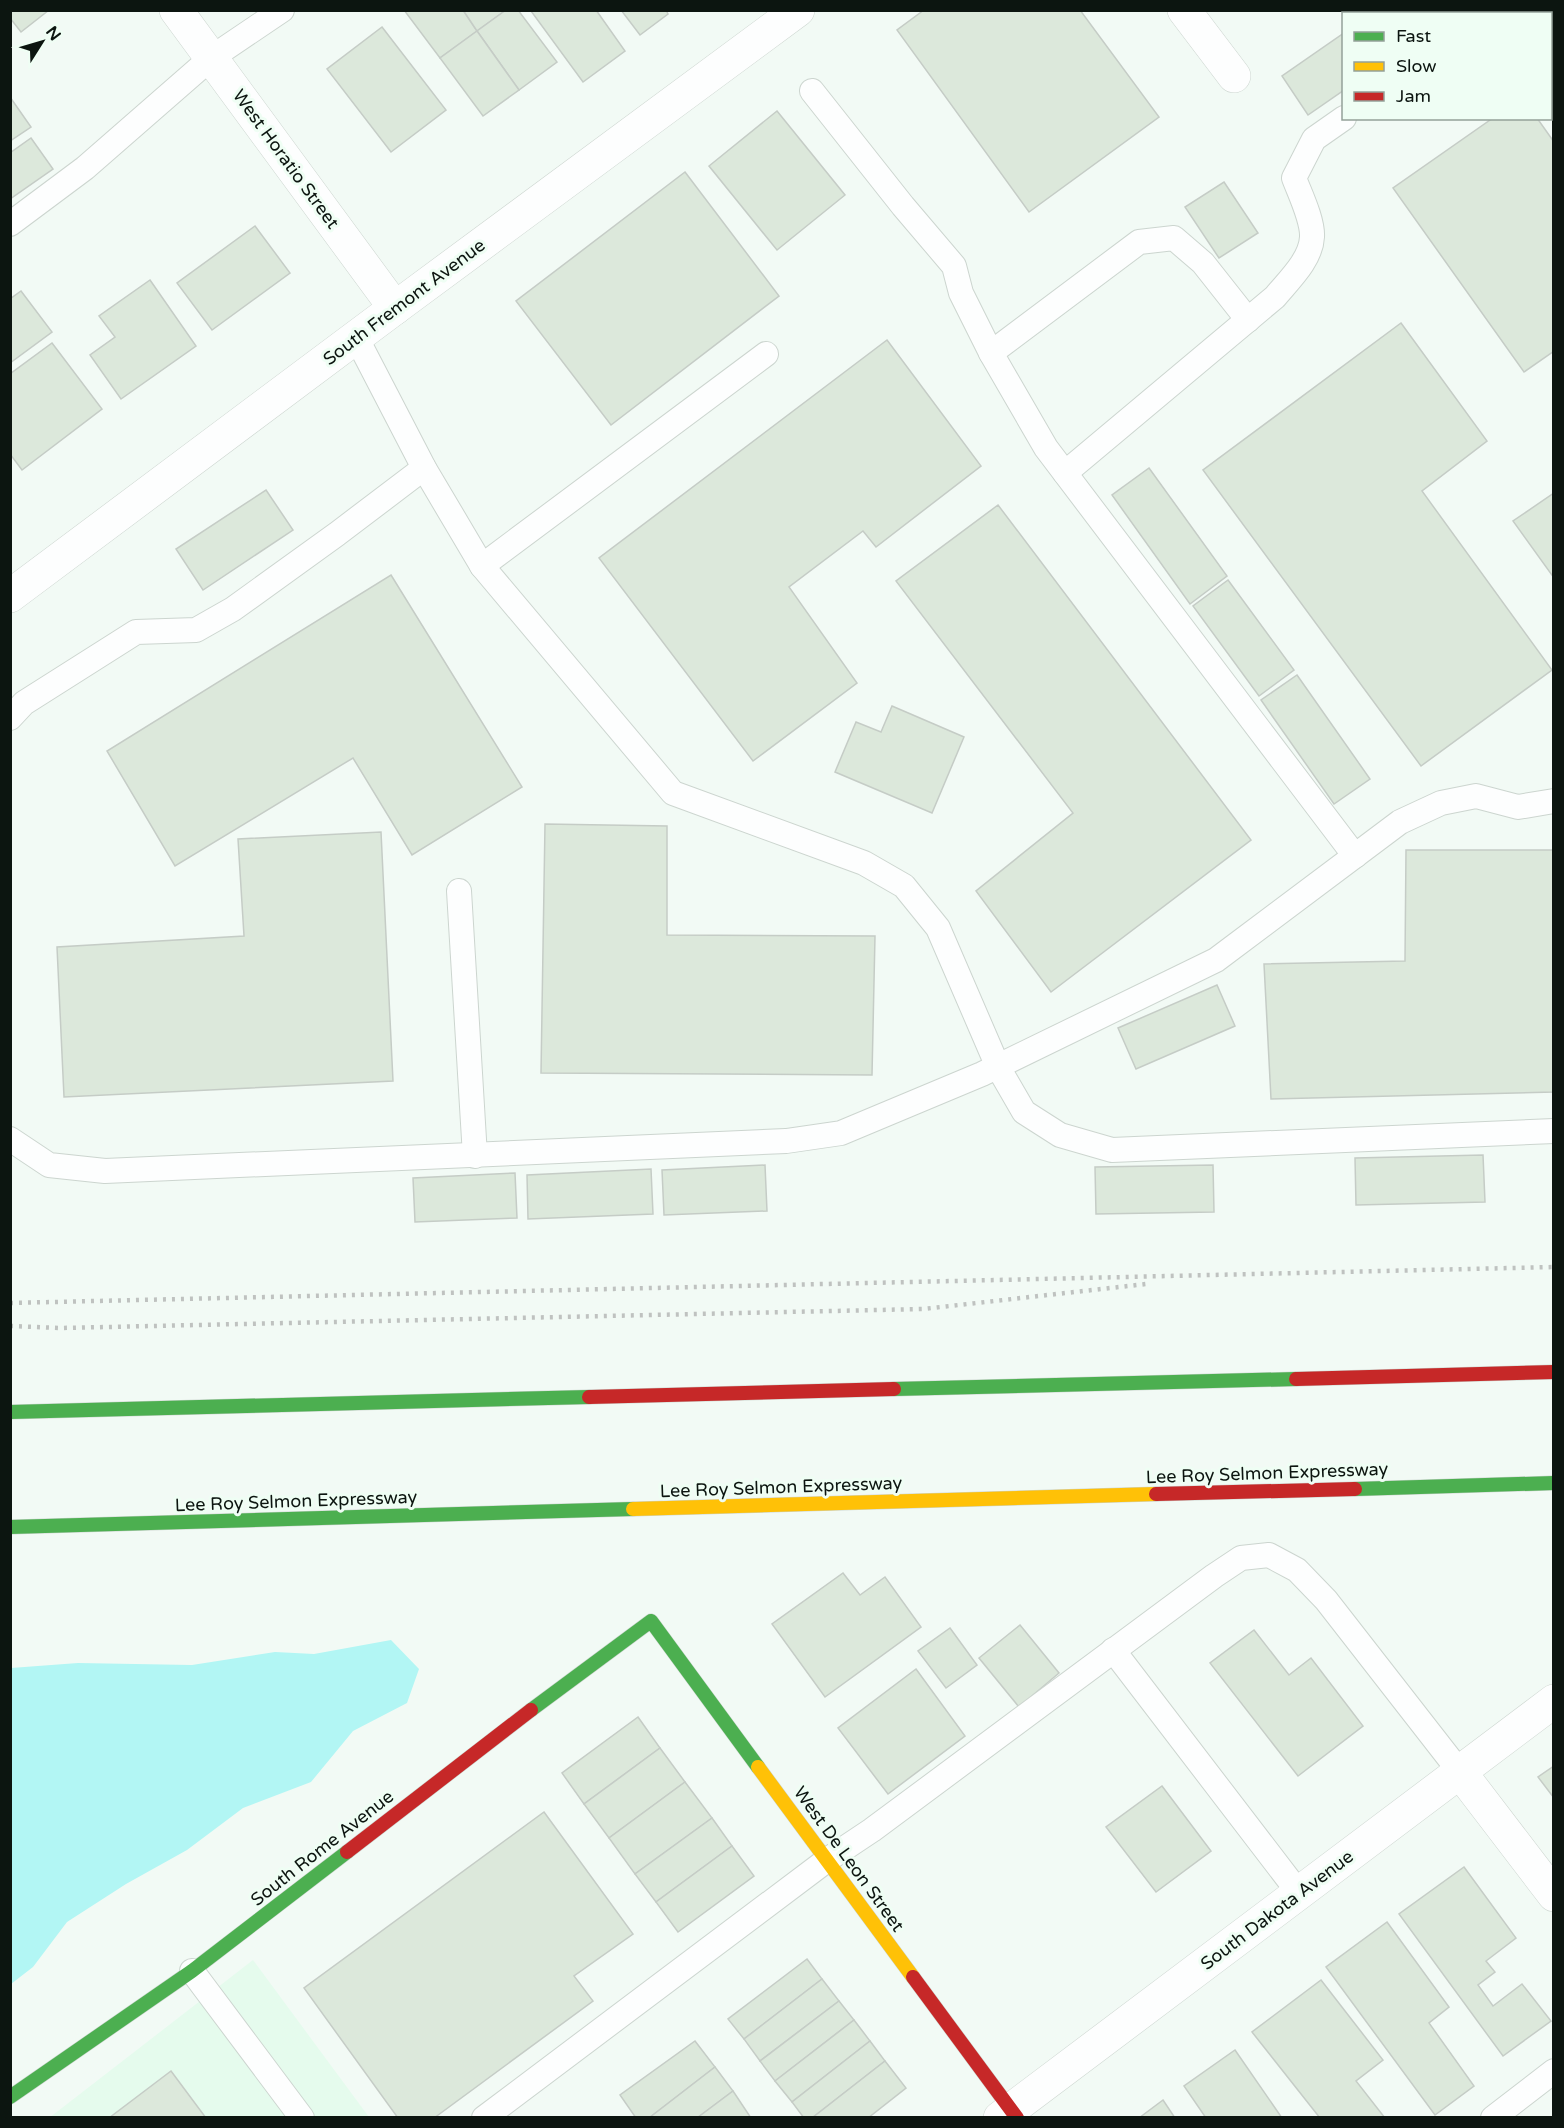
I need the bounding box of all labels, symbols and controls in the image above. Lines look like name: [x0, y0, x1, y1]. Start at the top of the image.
north arrow: [12, 12, 72, 72]
legend: [1342, 12, 1552, 120]
text: N: [41, 22, 65, 45]
text: Fast: [1396, 25, 1431, 47]
text: Slow: [1396, 55, 1437, 77]
street label: West Horatio Street: [228, 85, 344, 233]
text: Jam: [1396, 85, 1431, 107]
street label: South Fremont Avenue: [319, 234, 489, 370]
street label: Lee Roy Selmon Expressway: [1145, 1458, 1389, 1488]
street label: Lee Roy Selmon Expressway: [659, 1472, 903, 1502]
street label: Lee Roy Selmon Expressway: [174, 1486, 418, 1516]
street label: West De Leon Street: [789, 1782, 909, 1936]
street label: South Rome Avenue: [246, 1785, 398, 1911]
street label: South Dakota Avenue: [1196, 1845, 1358, 1975]

